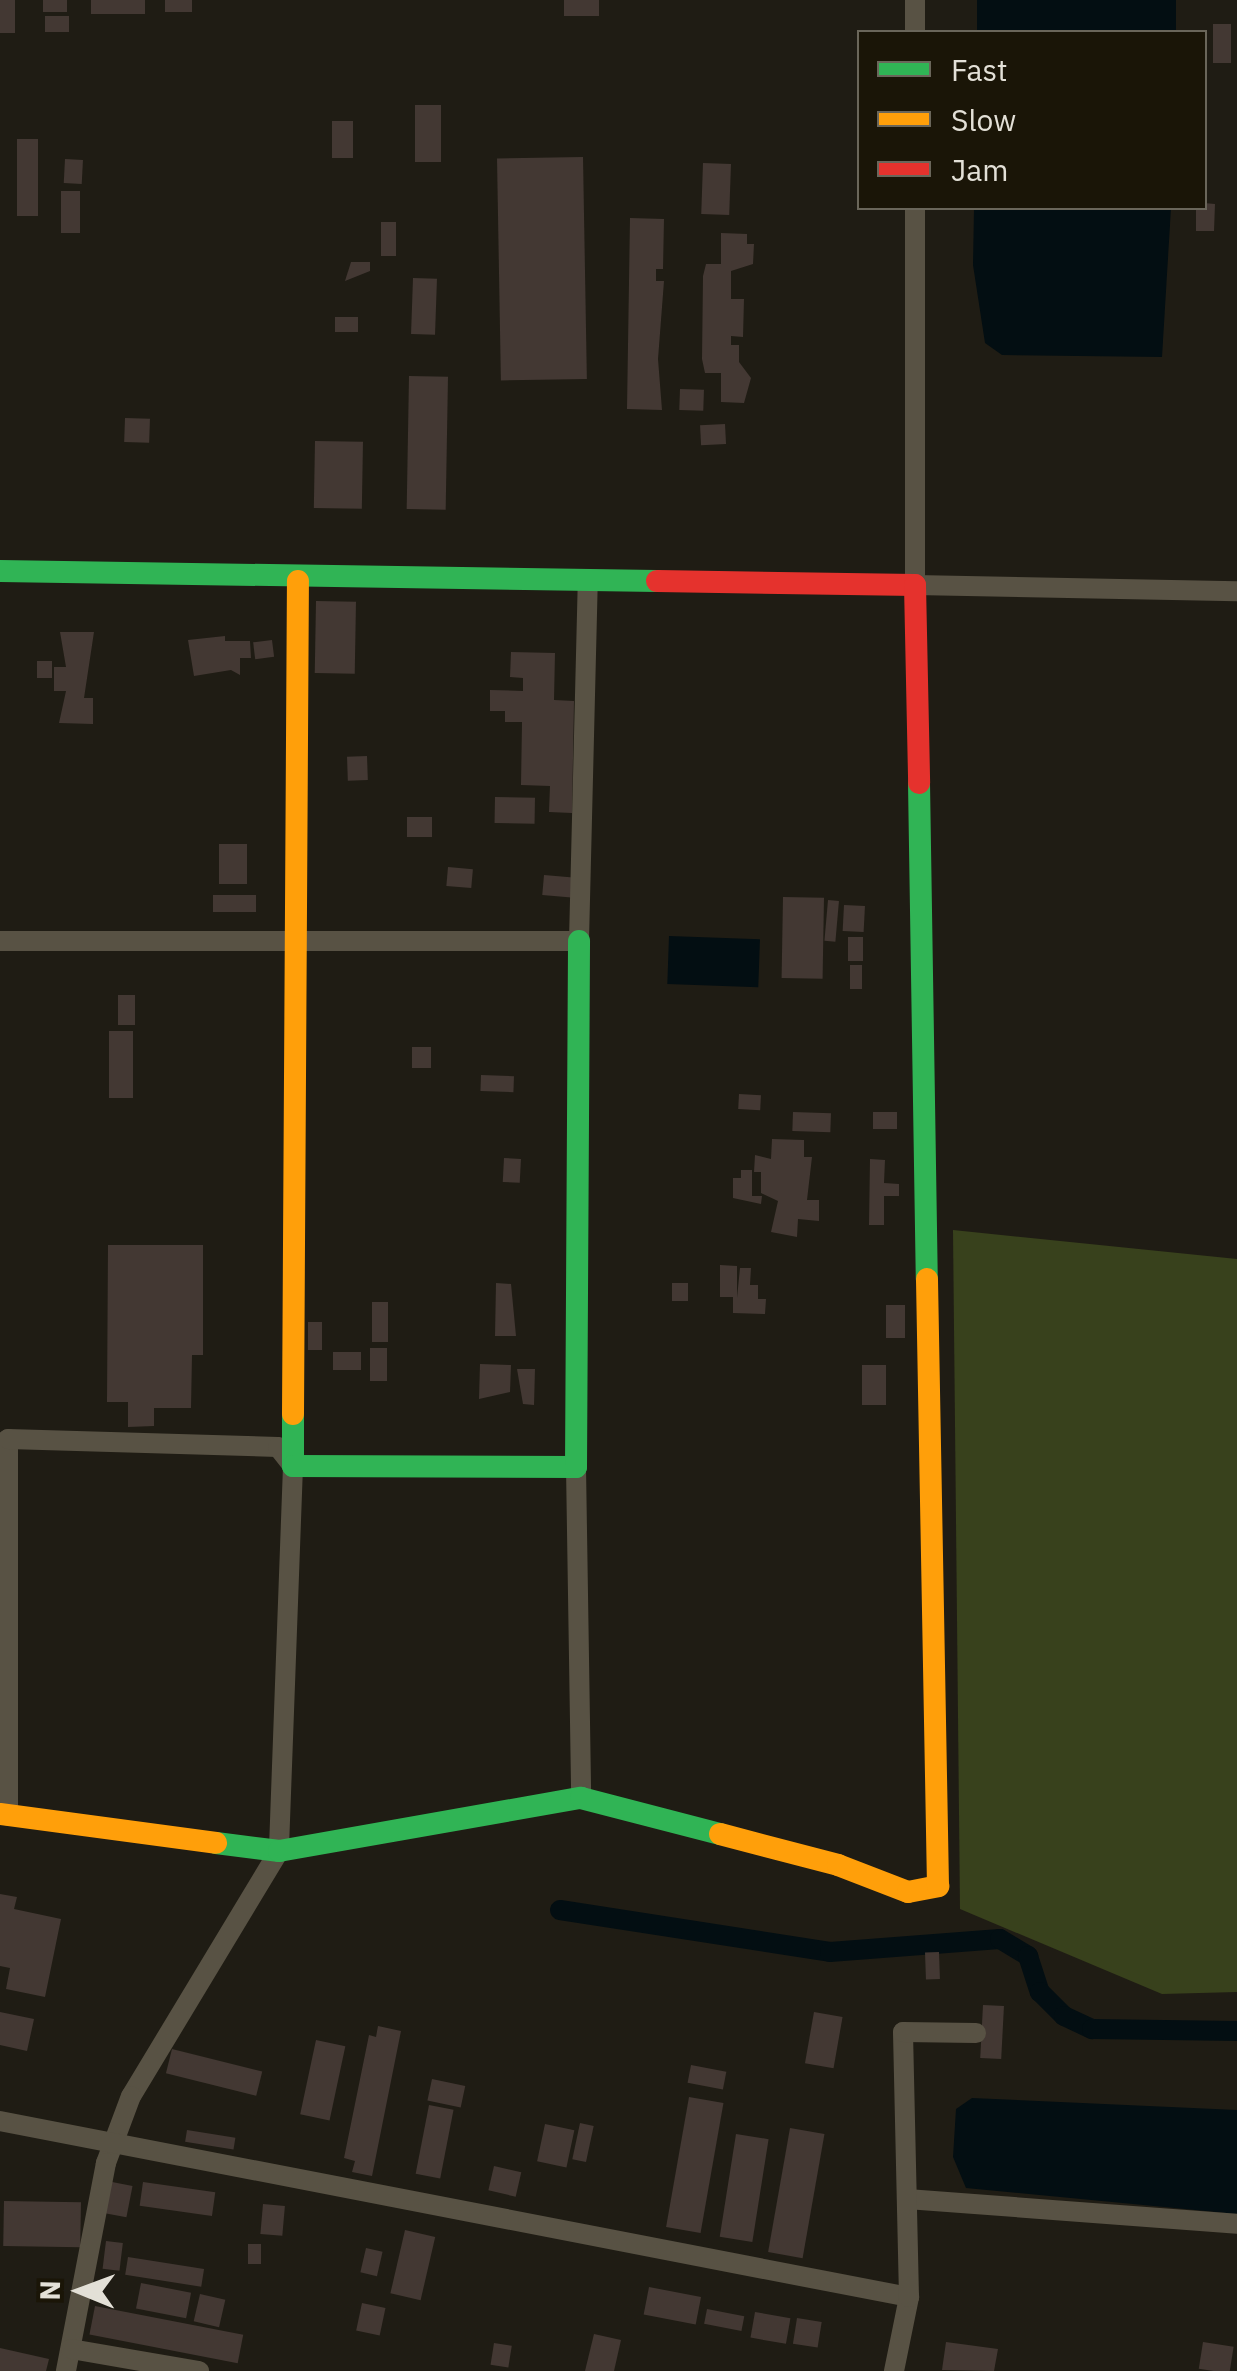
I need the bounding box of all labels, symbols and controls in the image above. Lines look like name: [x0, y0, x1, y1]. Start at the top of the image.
legend: [857, 30, 1207, 210]
text: Fast: [951, 50, 1008, 89]
text: Slow: [951, 100, 1016, 139]
text: Jam: [951, 150, 1009, 189]
north arrow: [30, 2241, 130, 2341]
text: N: [31, 2280, 68, 2301]

